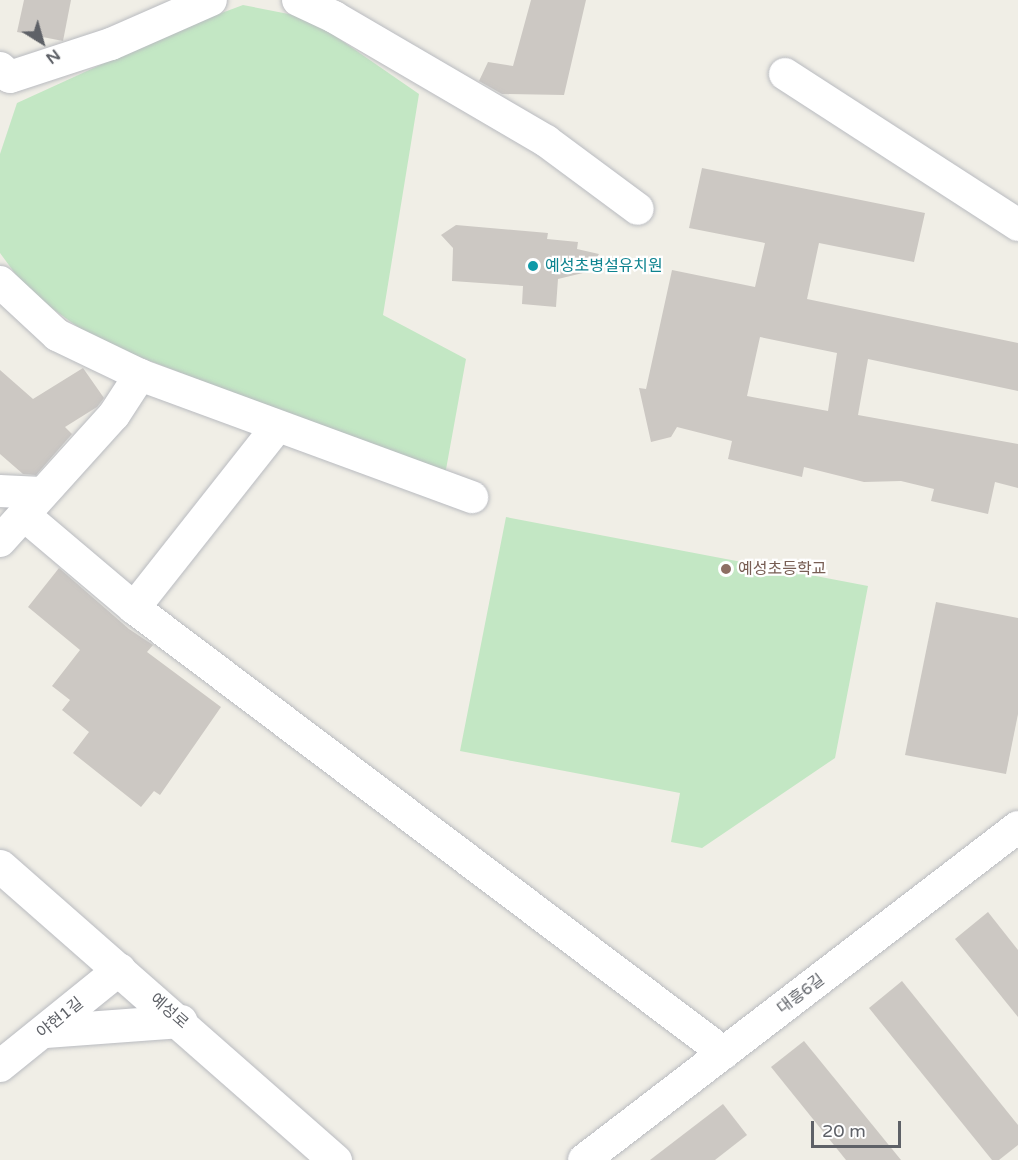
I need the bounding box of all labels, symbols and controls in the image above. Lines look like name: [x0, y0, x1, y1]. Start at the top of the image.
north arrow: [12, 12, 72, 72]
text: N: [42, 45, 64, 68]
place label: 예성초병설유치원: [545, 256, 663, 276]
marker: 예성초병설유치원: [526, 259, 540, 273]
place label: 예성초등학교: [738, 559, 826, 579]
marker: 예성초등학교: [719, 562, 733, 576]
street label: 대흥6길: [774, 970, 828, 1018]
street label: 예성로: [146, 989, 192, 1033]
street label: 야현1길: [33, 993, 87, 1043]
scale bar: [814, 1109, 904, 1147]
text: 20 m: [822, 1120, 866, 1142]

